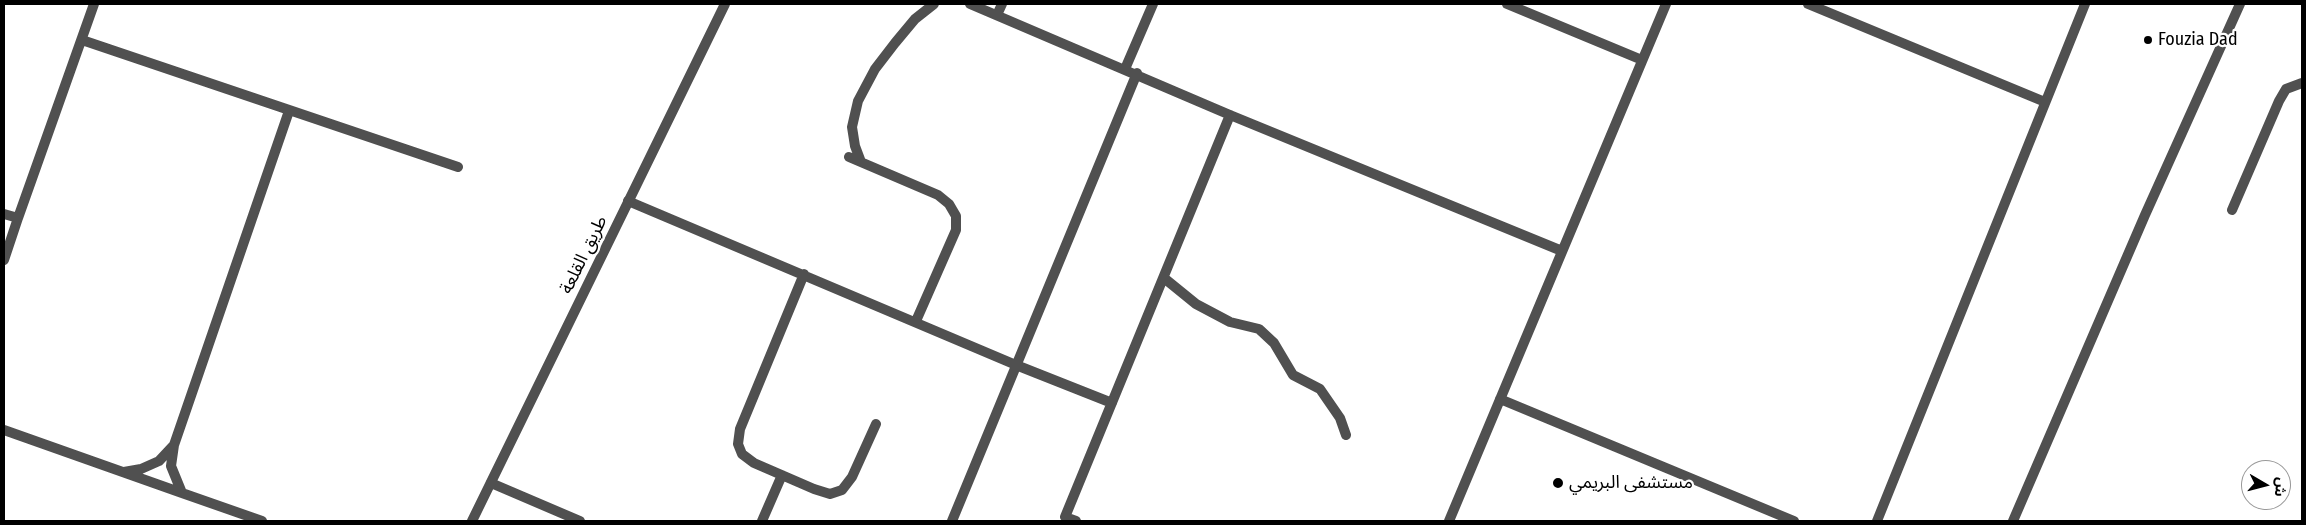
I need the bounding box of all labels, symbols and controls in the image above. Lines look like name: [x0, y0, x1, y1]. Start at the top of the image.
place label: Fouzia Dad: [2158, 29, 2238, 51]
marker: Fouzia Dad: [2142, 34, 2154, 46]
street label: طريق القلعة: [556, 212, 612, 298]
north arrow: [2241, 460, 2291, 510]
place label: مستشفى البريمي: [1569, 472, 1693, 494]
marker: مستشفى البريمي: [1551, 476, 1565, 490]
text: ش: [2271, 476, 2290, 498]

